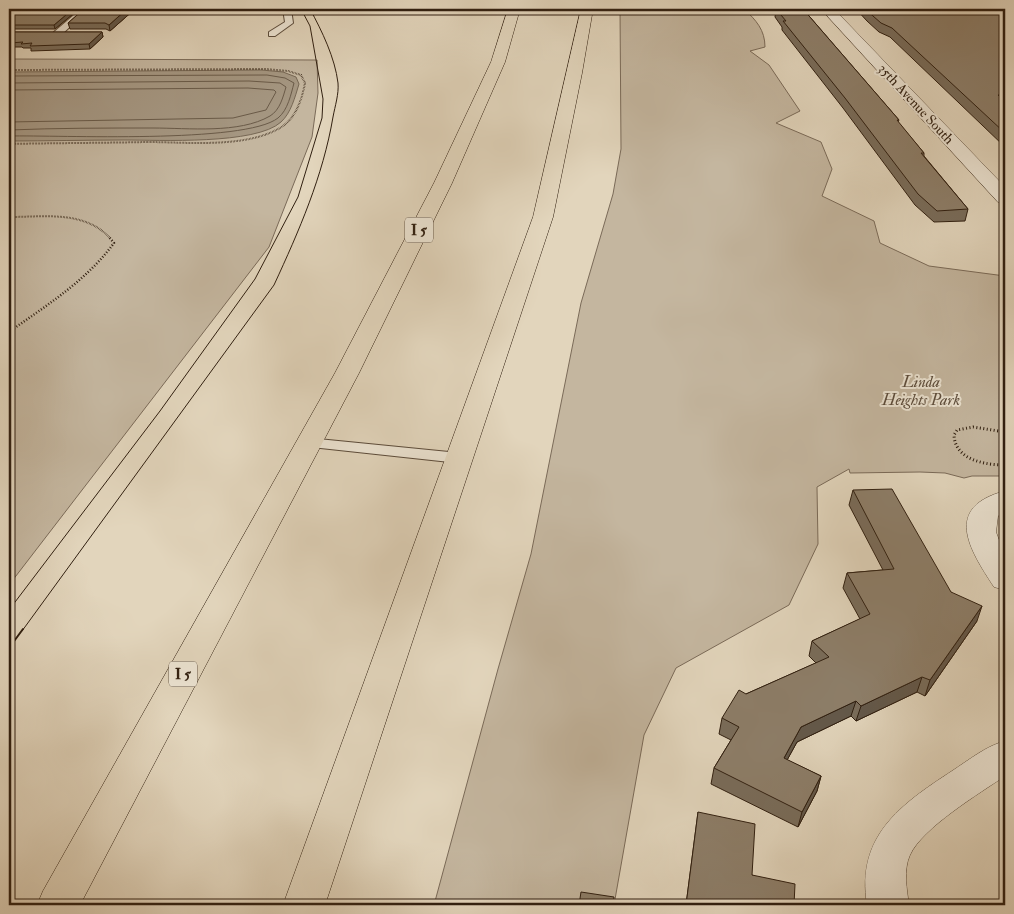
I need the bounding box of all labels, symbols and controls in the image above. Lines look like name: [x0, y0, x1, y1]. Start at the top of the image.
street label: 35th Avenue South: [875, 60, 958, 148]
road number: I 5: [405, 218, 433, 242]
park label: Linda Heights Park: [881, 372, 960, 410]
road number: I 5: [169, 662, 197, 686]

